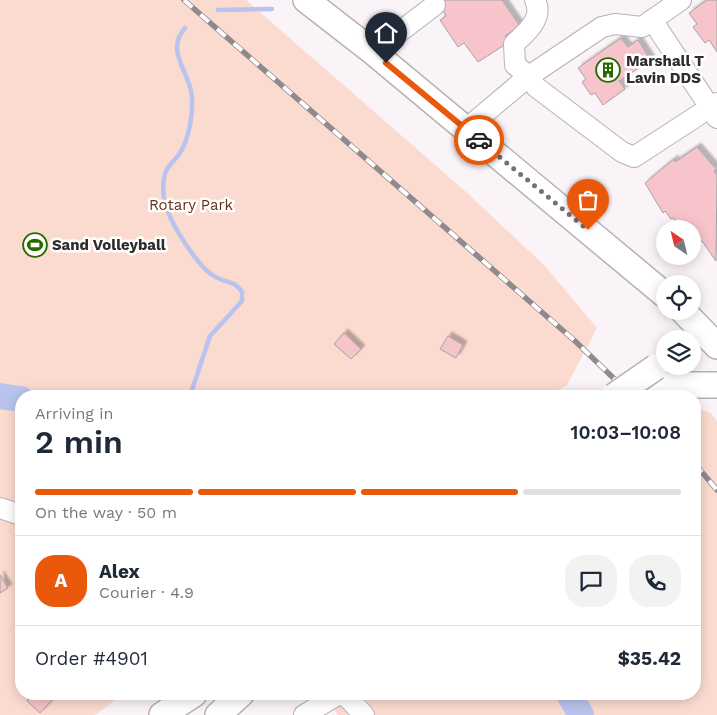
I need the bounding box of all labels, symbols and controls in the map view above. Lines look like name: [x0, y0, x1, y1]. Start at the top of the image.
pin: [365, 12, 407, 63]
icon: home: [372, 19, 400, 47]
place label: Marshall T Lavin DDS: [626, 52, 704, 87]
building icon: Marshall T Lavin DDS: [595, 57, 621, 83]
courier: [454, 115, 504, 165]
icon: car: [465, 126, 493, 154]
pin: [567, 179, 609, 230]
icon: bag: [574, 186, 602, 214]
park label: Rotary Park: [149, 196, 234, 214]
north arrow: [656, 220, 701, 265]
map controls: [656, 220, 701, 375]
sports icon: Sand Volleyball: [22, 232, 48, 258]
place label: Sand Volleyball: [52, 236, 166, 254]
button: locate: [656, 275, 701, 320]
button: layers: [656, 330, 701, 375]
text: Arriving in: [35, 404, 113, 423]
text: 10:03–10:08: [570, 421, 681, 444]
text: 2 min: [35, 423, 123, 461]
text: On the way · 50 m: [35, 503, 177, 522]
button: chat: [565, 555, 617, 607]
button: phone: [629, 555, 681, 607]
text: Alex: [99, 560, 140, 583]
text: A: [55, 569, 67, 592]
text: Courier · 4.9: [99, 583, 194, 602]
text: Order #4901: [35, 647, 148, 670]
text: $35.42: [618, 647, 681, 670]

